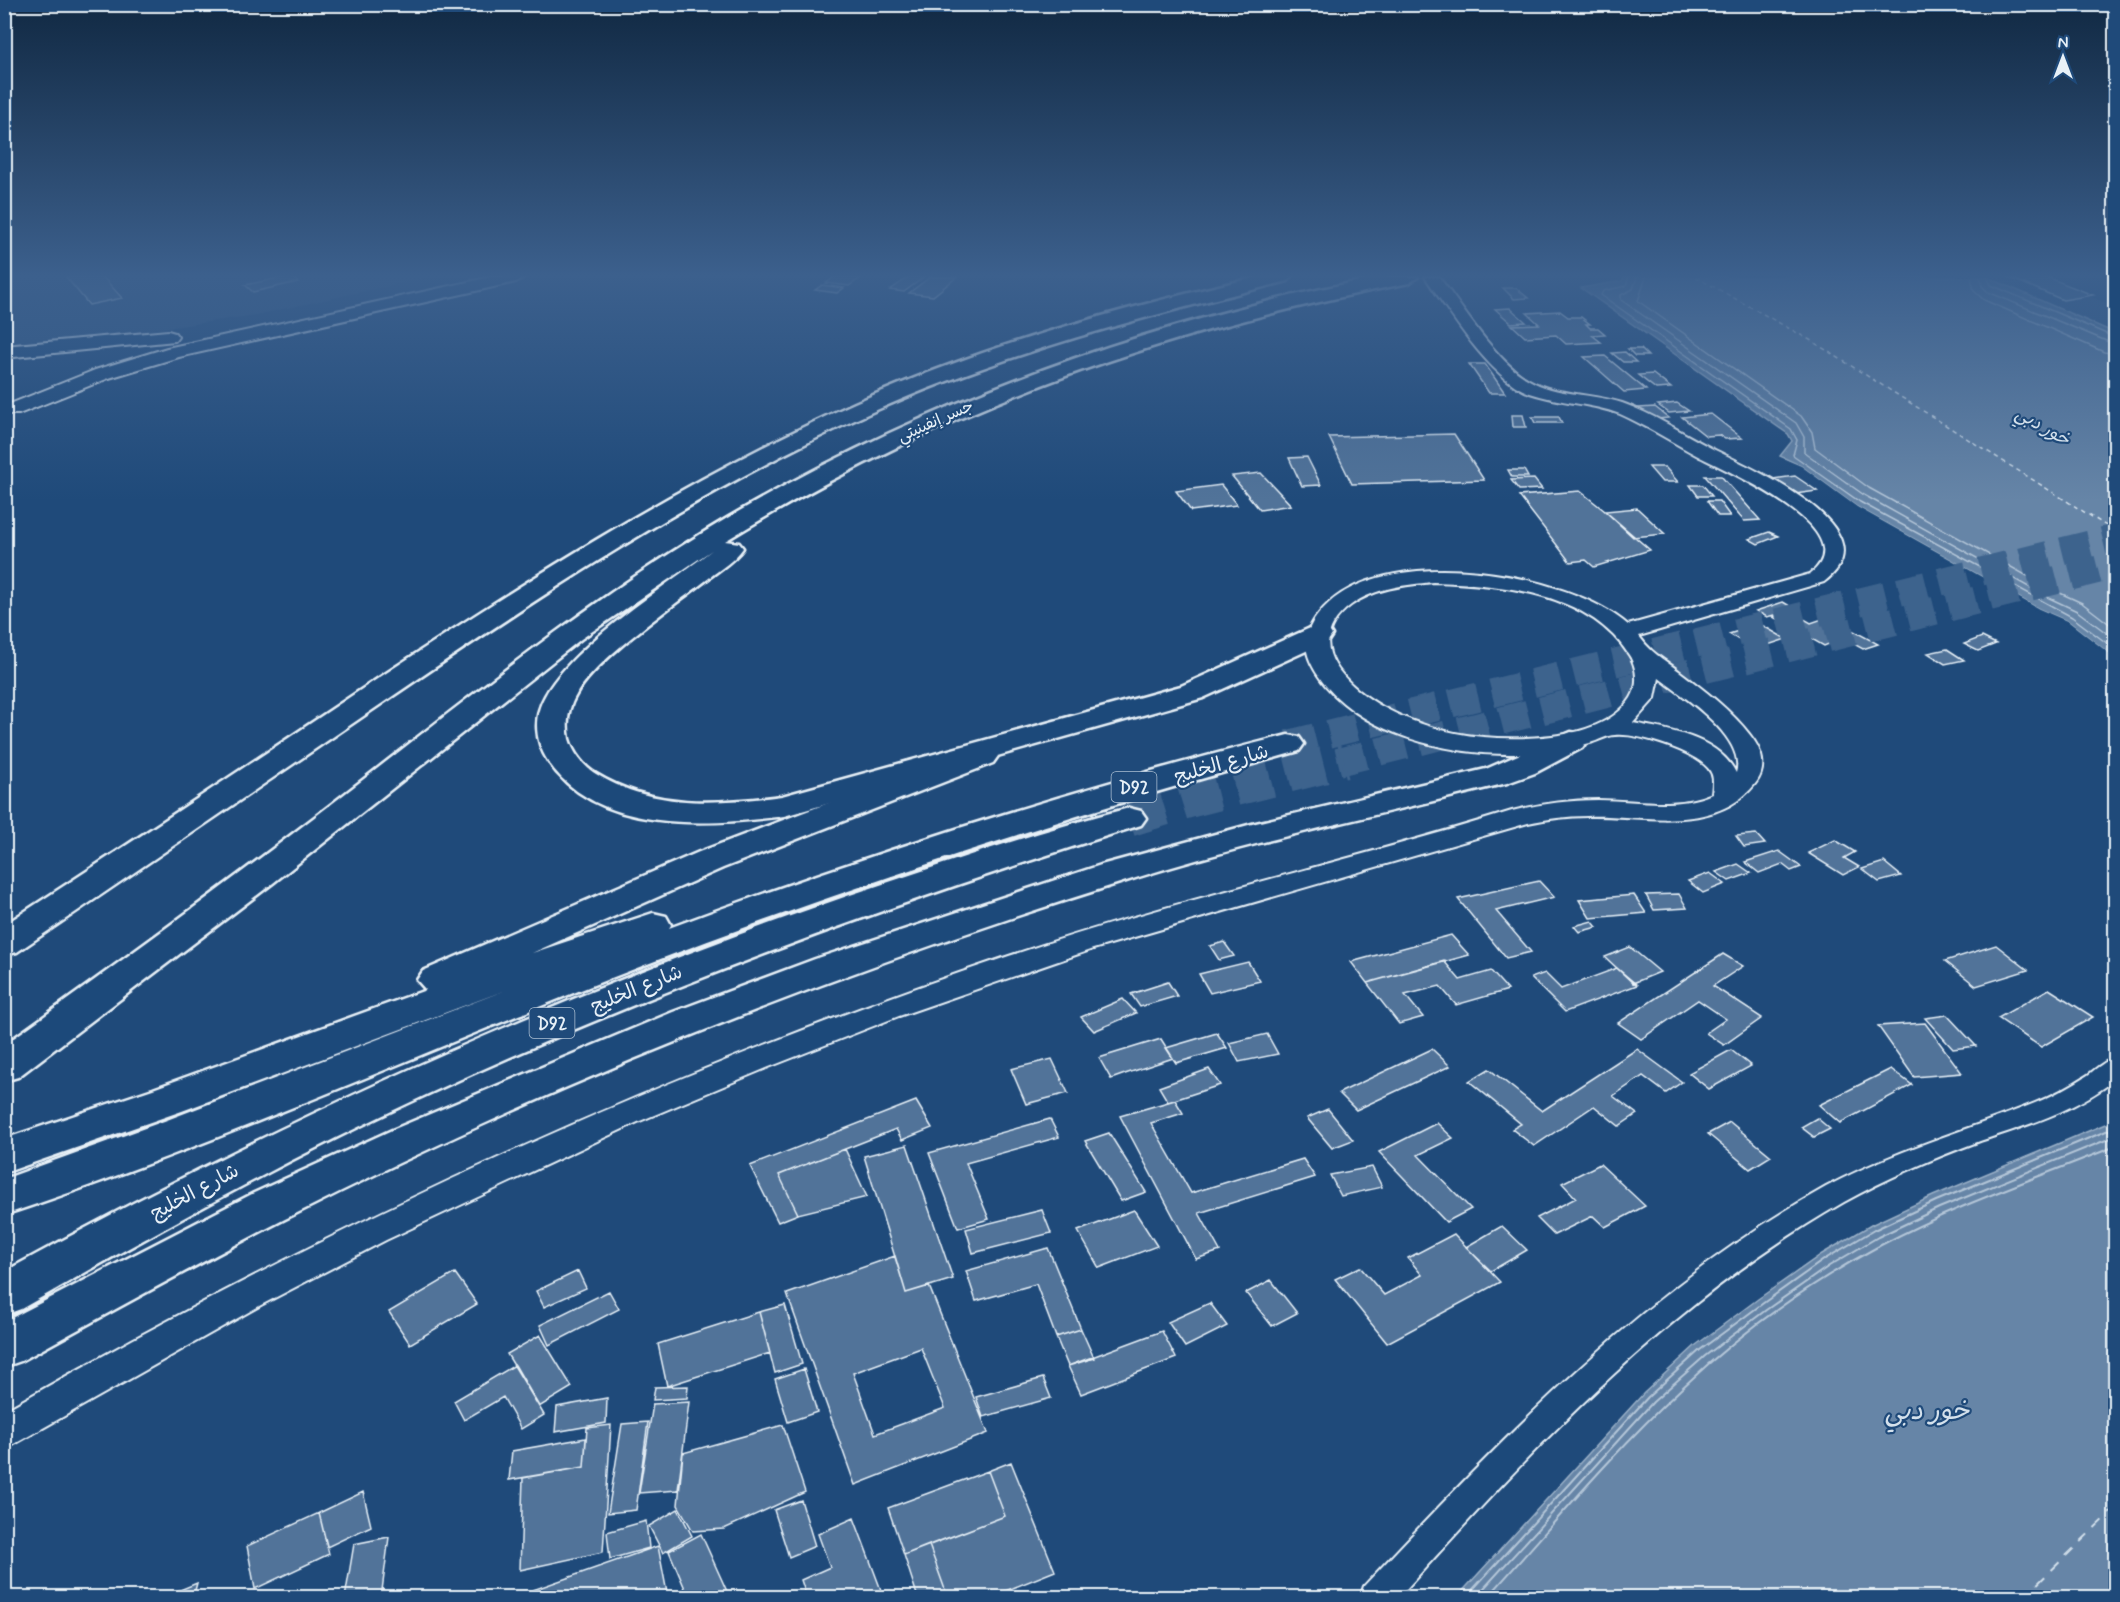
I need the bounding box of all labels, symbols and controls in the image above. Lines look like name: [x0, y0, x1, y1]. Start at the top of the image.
north arrow: [2033, 27, 2093, 87]
text: N: [2058, 33, 2068, 54]
street label: جسر إنفينيتي: [894, 395, 978, 450]
water label: خور دبي: [2010, 402, 2074, 455]
street label: شارع الخليج: [1171, 738, 1272, 791]
road number: D92: [1112, 772, 1156, 802]
street label: شارع الخليج: [587, 959, 687, 1020]
road number: D92: [530, 1008, 574, 1038]
street label: شارع الخليج: [146, 1158, 244, 1227]
water label: خور دبي: [1885, 1395, 1971, 1433]

